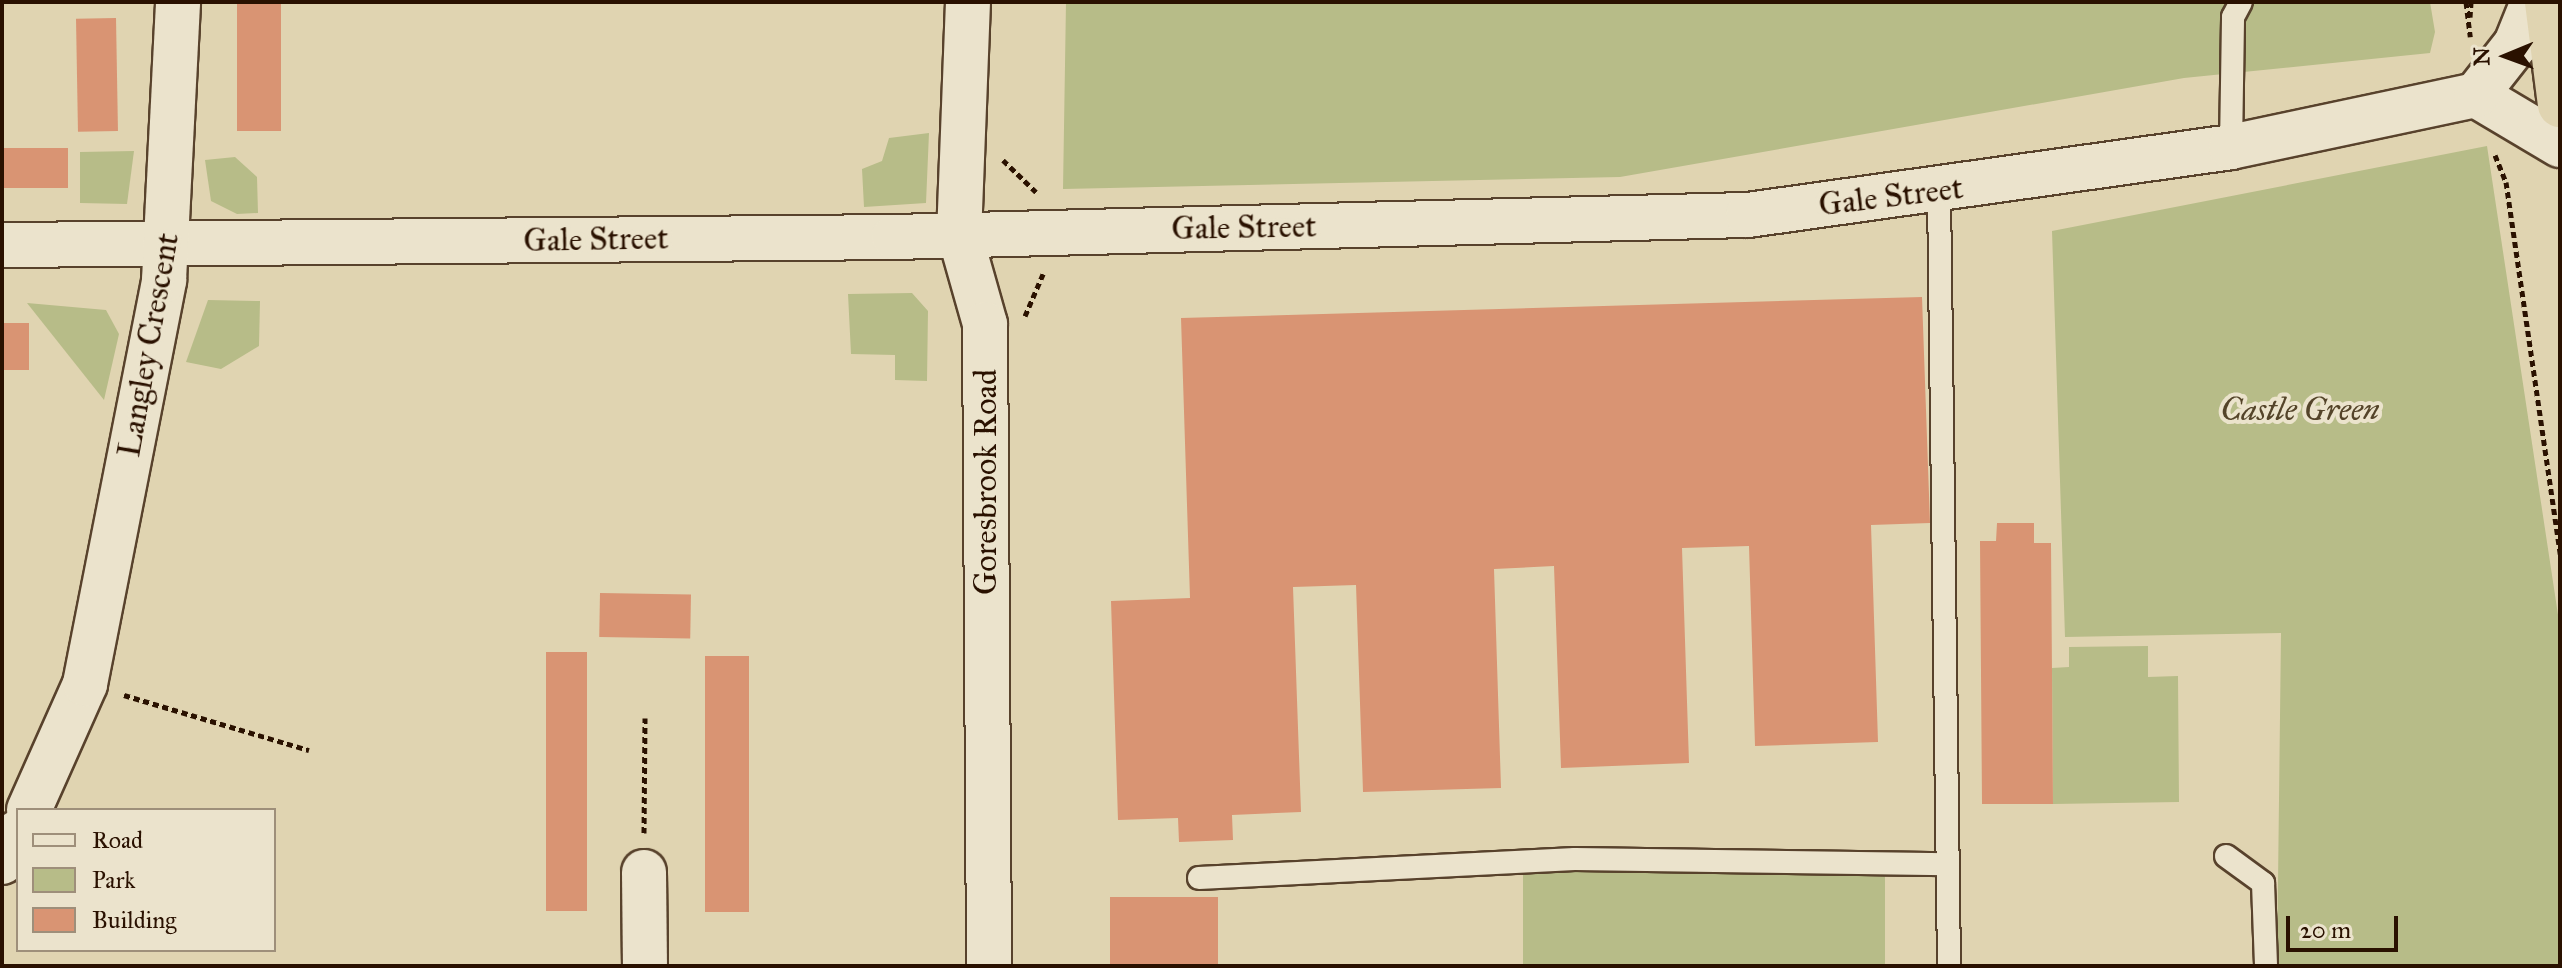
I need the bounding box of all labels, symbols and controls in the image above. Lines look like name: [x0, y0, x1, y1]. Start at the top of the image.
north arrow: [2466, 16, 2546, 96]
text: N: [2468, 47, 2495, 66]
street label: Gale Street: [1817, 169, 1965, 225]
street label: Gale Street: [1171, 208, 1317, 248]
street label: Gale Street: [523, 220, 669, 260]
street label: Langley Crescent: [110, 230, 188, 460]
street label: Goresbrook Road: [967, 369, 1005, 595]
park label: Castle Green: [2221, 391, 2379, 429]
legend: [16, 808, 276, 952]
text: Road: [92, 825, 143, 855]
text: Park: [92, 865, 135, 895]
scale bar: [2290, 900, 2402, 950]
text: Building: [92, 905, 177, 935]
text: 20 m: [2300, 915, 2351, 945]

